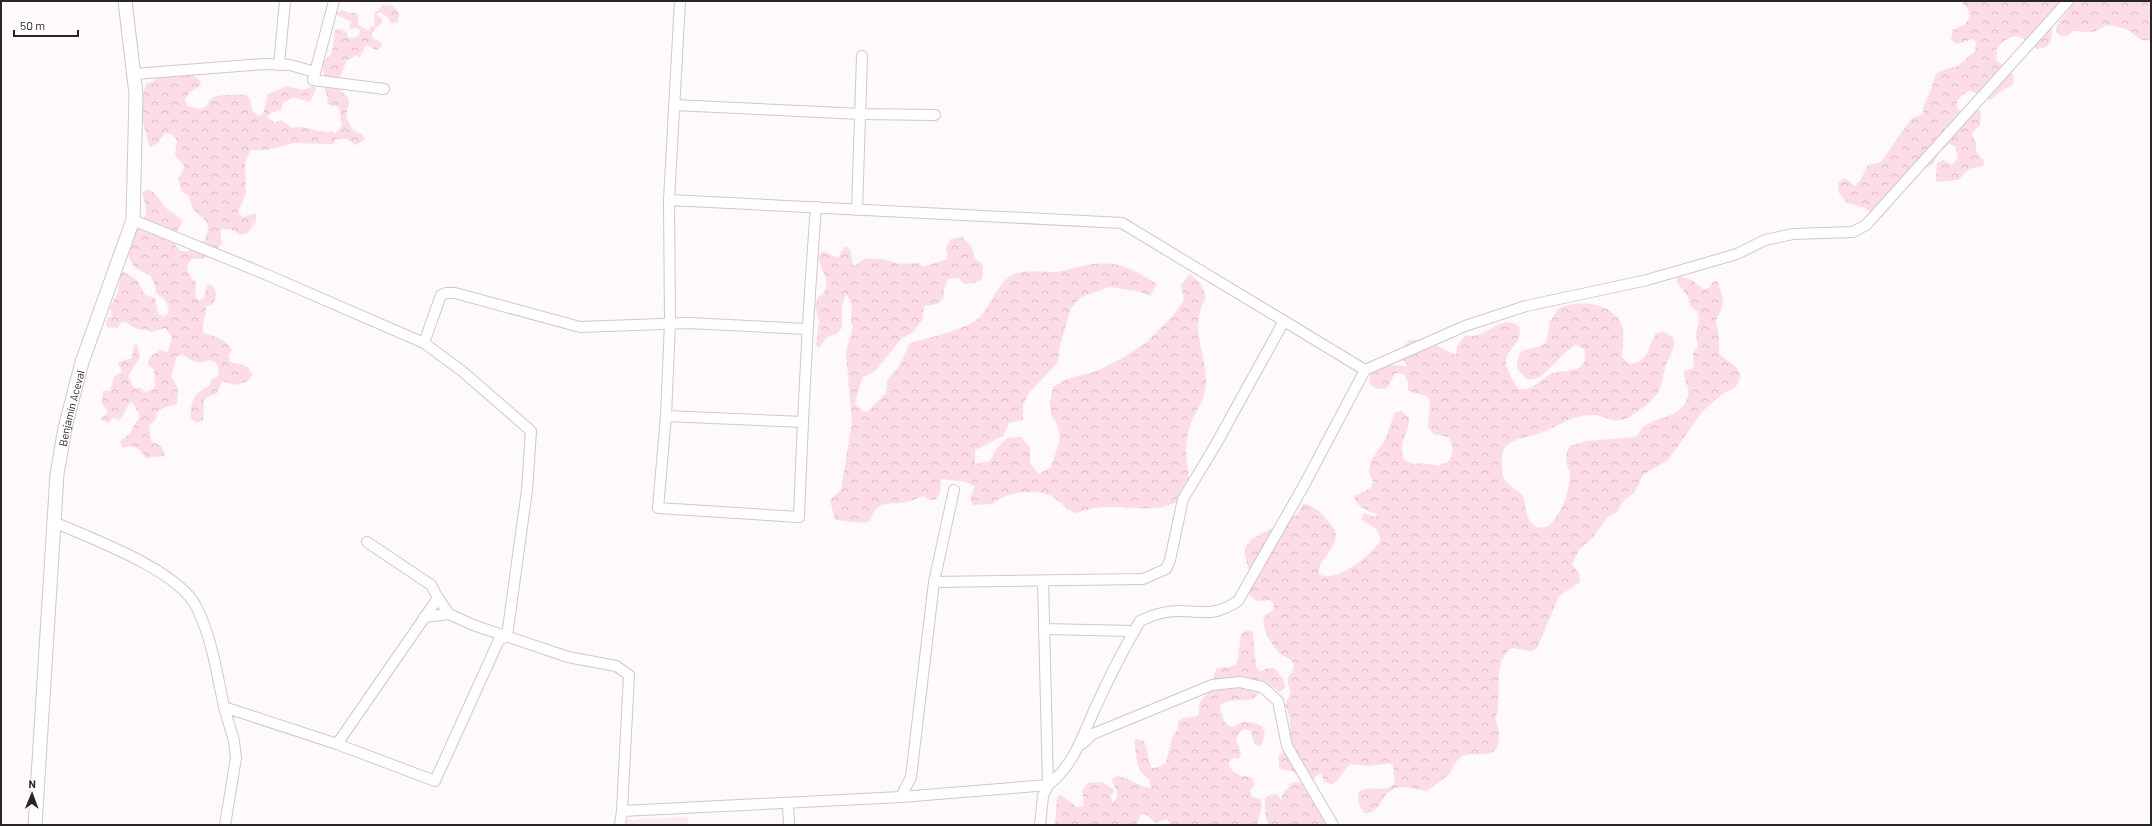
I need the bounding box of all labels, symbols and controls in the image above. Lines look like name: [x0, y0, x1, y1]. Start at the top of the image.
scale bar: [14, 12, 78, 38]
text: 50 m: [20, 18, 45, 32]
street label: Benjamín Aceval: [55, 369, 86, 447]
north arrow: [12, 774, 52, 814]
text: N: [28, 777, 36, 790]

